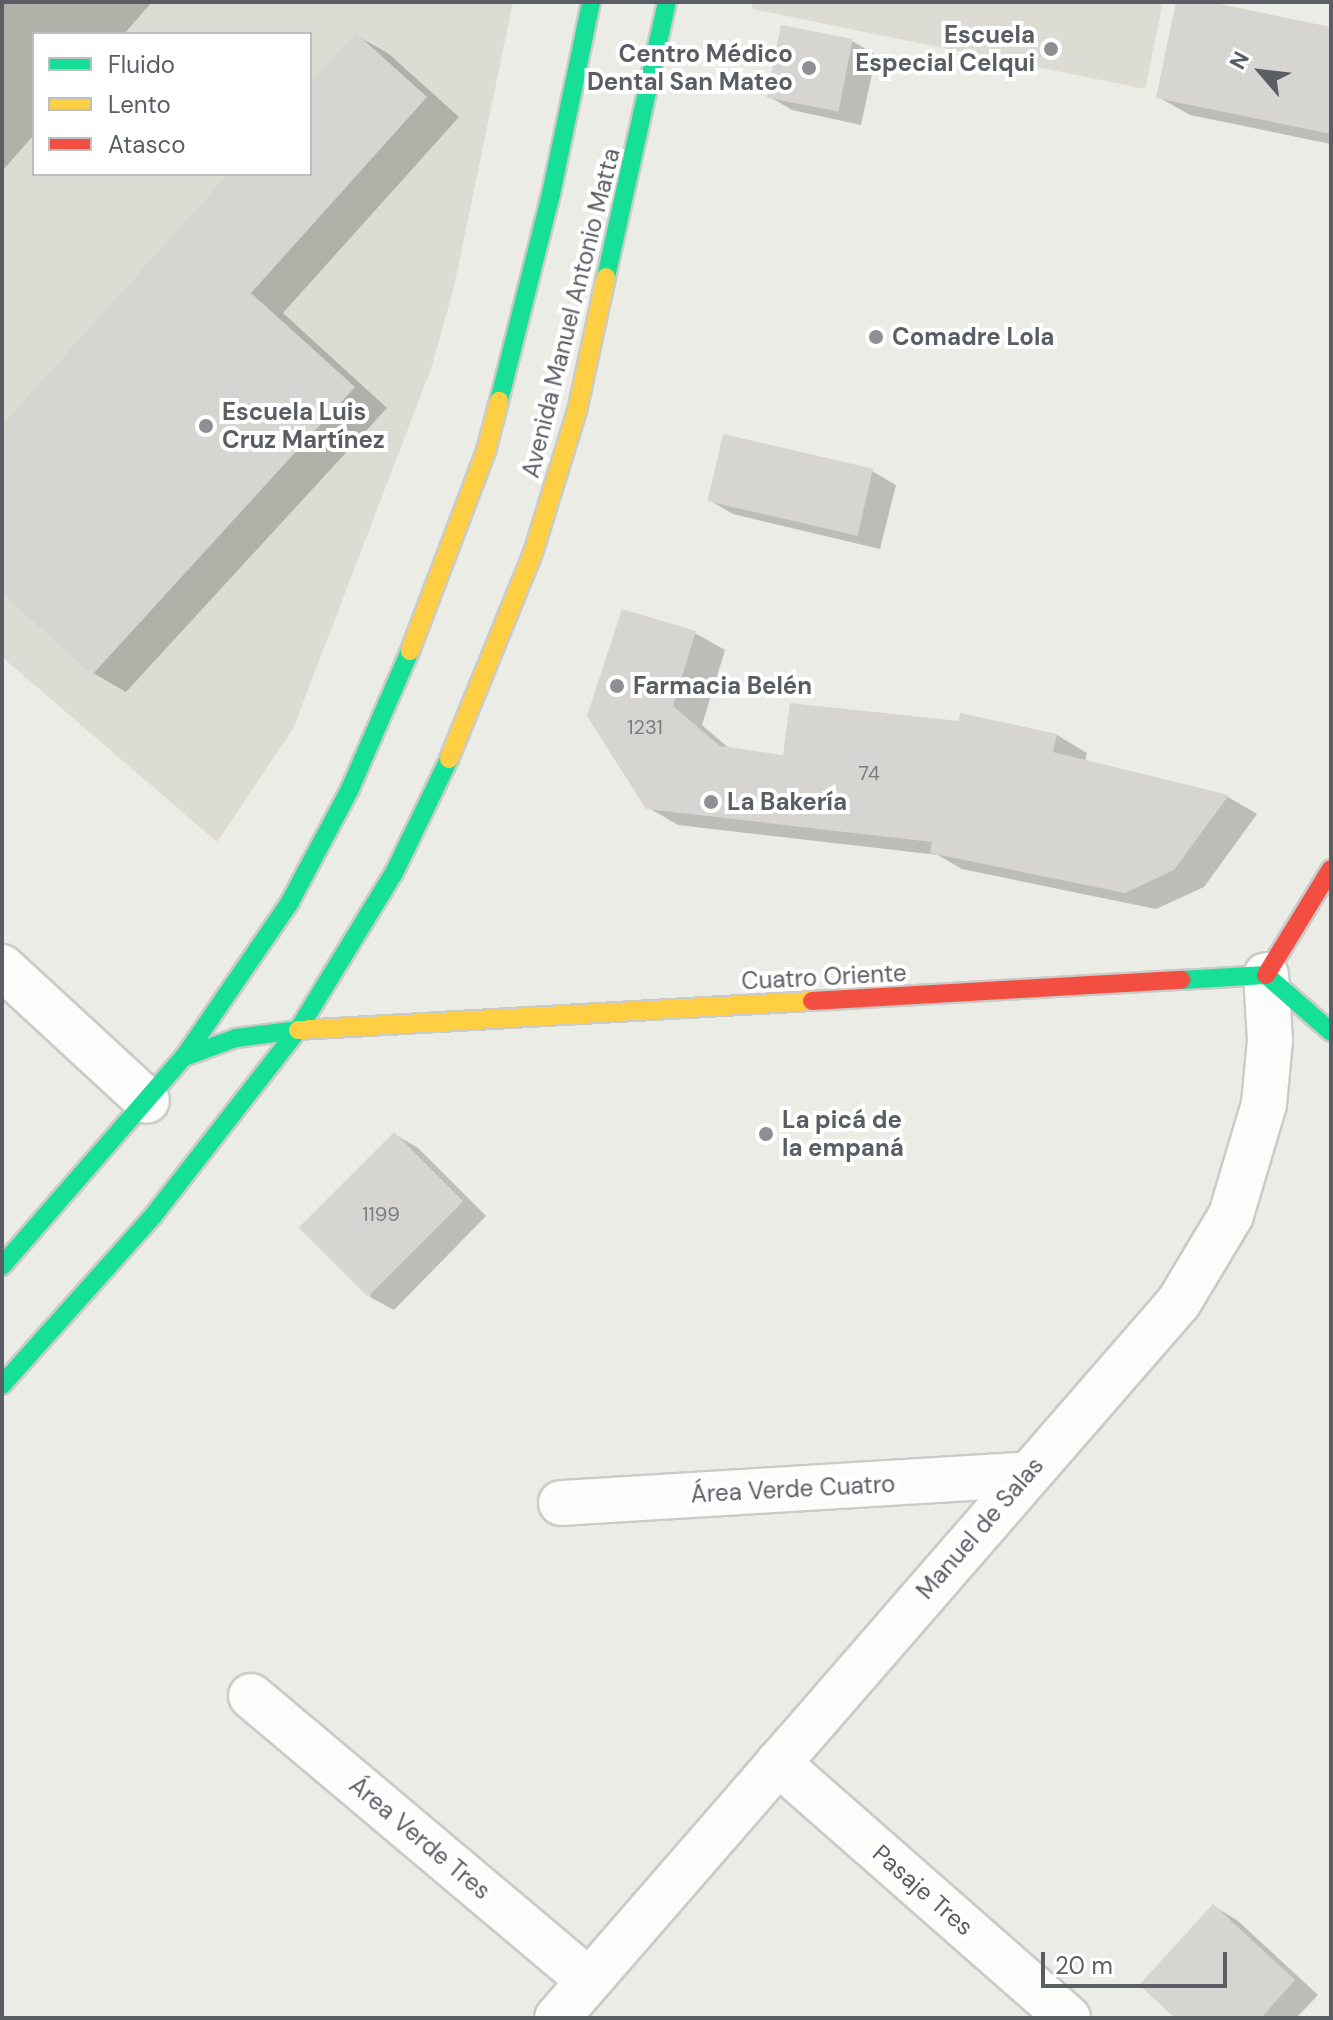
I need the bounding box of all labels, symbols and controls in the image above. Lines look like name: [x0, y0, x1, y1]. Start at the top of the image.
place label: Escuela Especial Celqui: [855, 21, 1035, 77]
legend: [32, 32, 312, 176]
north arrow: [1221, 32, 1301, 112]
place label: Centro Médico Dental San Mateo: [587, 40, 793, 96]
marker: Escuela Especial Celqui: [1042, 40, 1060, 58]
text: N: [1223, 47, 1256, 74]
text: Fluido: [108, 49, 175, 80]
marker: Centro Médico Dental San Mateo: [800, 59, 818, 77]
text: Lento: [108, 89, 171, 120]
text: Atasco: [108, 129, 185, 160]
street label: Avenida Manuel Antonio Matta: [516, 145, 626, 481]
place label: Comadre Lola: [892, 323, 1054, 351]
marker: Comadre Lola: [867, 328, 885, 346]
place label: Escuela Luis Cruz Martínez: [222, 398, 385, 454]
marker: Escuela Luis Cruz Martínez: [197, 417, 215, 435]
place label: Farmacia Belén: [633, 672, 812, 700]
marker: Farmacia Belén: [608, 677, 626, 695]
house number: 1231: [627, 715, 663, 739]
house number: 74: [858, 761, 880, 785]
place label: La Bakería: [727, 788, 847, 816]
marker: La Bakería: [702, 793, 720, 811]
street label: Cuatro Oriente: [741, 958, 907, 996]
place label: La picá de la empaná: [782, 1106, 904, 1162]
marker: La picá de la empaná: [757, 1125, 775, 1143]
house number: 1199: [362, 1202, 400, 1226]
street label: Manuel de Salas: [911, 1451, 1049, 1605]
street label: Área Verde Cuatro: [690, 1469, 896, 1509]
street label: Área Verde Tres: [344, 1771, 496, 1905]
street label: Pasaje Tres: [867, 1839, 979, 1941]
scale bar: [1045, 1936, 1231, 1986]
text: 20 m: [1055, 1950, 1113, 1981]

